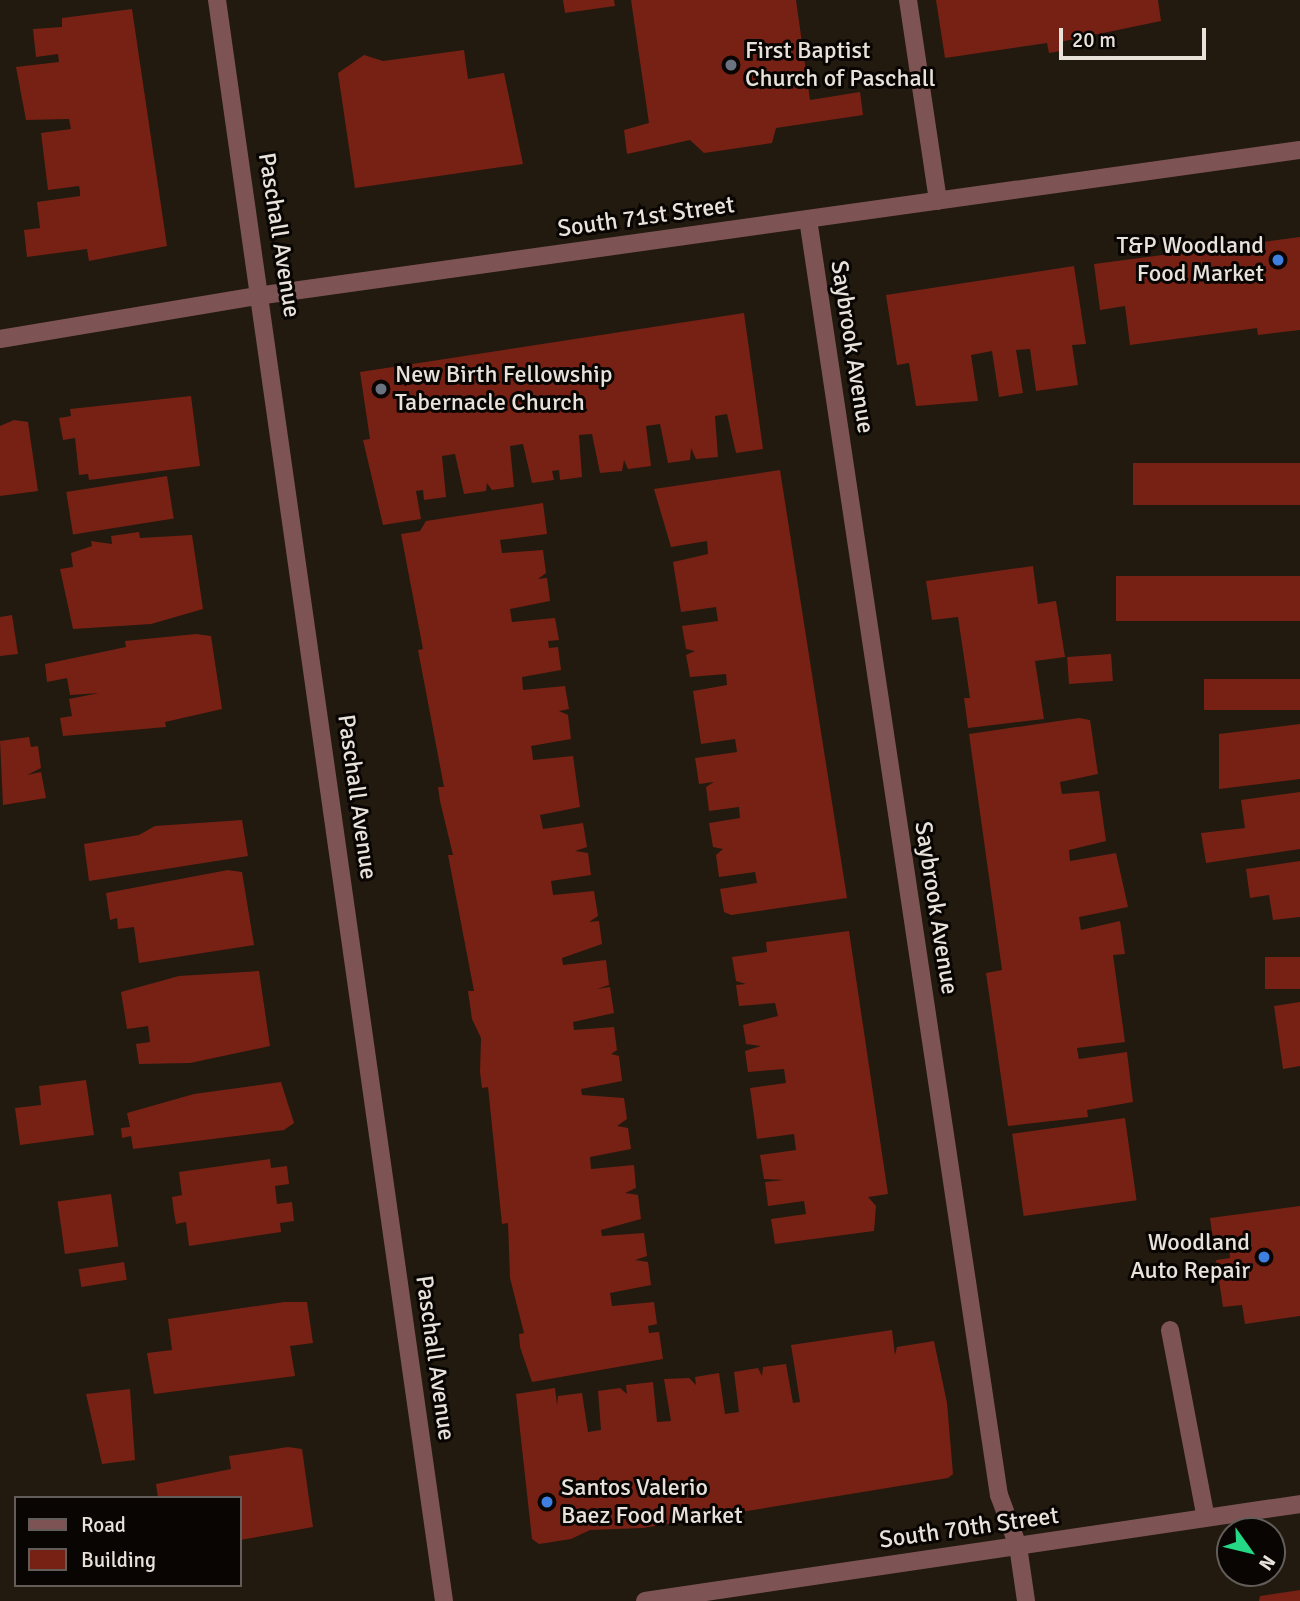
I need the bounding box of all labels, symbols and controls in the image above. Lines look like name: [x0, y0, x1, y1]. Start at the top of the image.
scale bar: [1062, 14, 1209, 58]
text: 20 m: [1072, 27, 1116, 53]
place label: First Baptist Church of Paschall: [745, 37, 936, 93]
marker: First Baptist Church of Paschall: [723, 57, 739, 73]
street label: Paschall Avenue: [252, 151, 306, 319]
street label: South 71st Street: [556, 190, 736, 244]
place label: T&P Woodland Food Market: [1116, 232, 1264, 288]
marker: T&P Woodland Food Market: [1270, 252, 1286, 268]
street label: Saybrook Avenue: [824, 258, 880, 436]
place label: New Birth Fellowship Tabernacle Church: [395, 361, 613, 417]
marker: New Birth Fellowship Tabernacle Church: [373, 381, 389, 397]
street label: Paschall Avenue: [331, 713, 383, 881]
street label: Saybrook Avenue: [908, 819, 964, 997]
place label: Woodland Auto Repair: [1130, 1229, 1250, 1285]
marker: Woodland Auto Repair: [1256, 1249, 1272, 1265]
street label: Paschall Avenue: [409, 1274, 461, 1442]
place label: Santos Valerio Baez Food Market: [561, 1474, 743, 1530]
marker: Santos Valerio Baez Food Market: [539, 1494, 555, 1510]
legend: [14, 1496, 242, 1587]
street label: South 70th Street: [877, 1501, 1061, 1555]
text: Road: [81, 1512, 126, 1538]
north arrow: [1216, 1517, 1286, 1587]
text: Building: [81, 1547, 156, 1573]
text: N: [1253, 1550, 1280, 1575]

